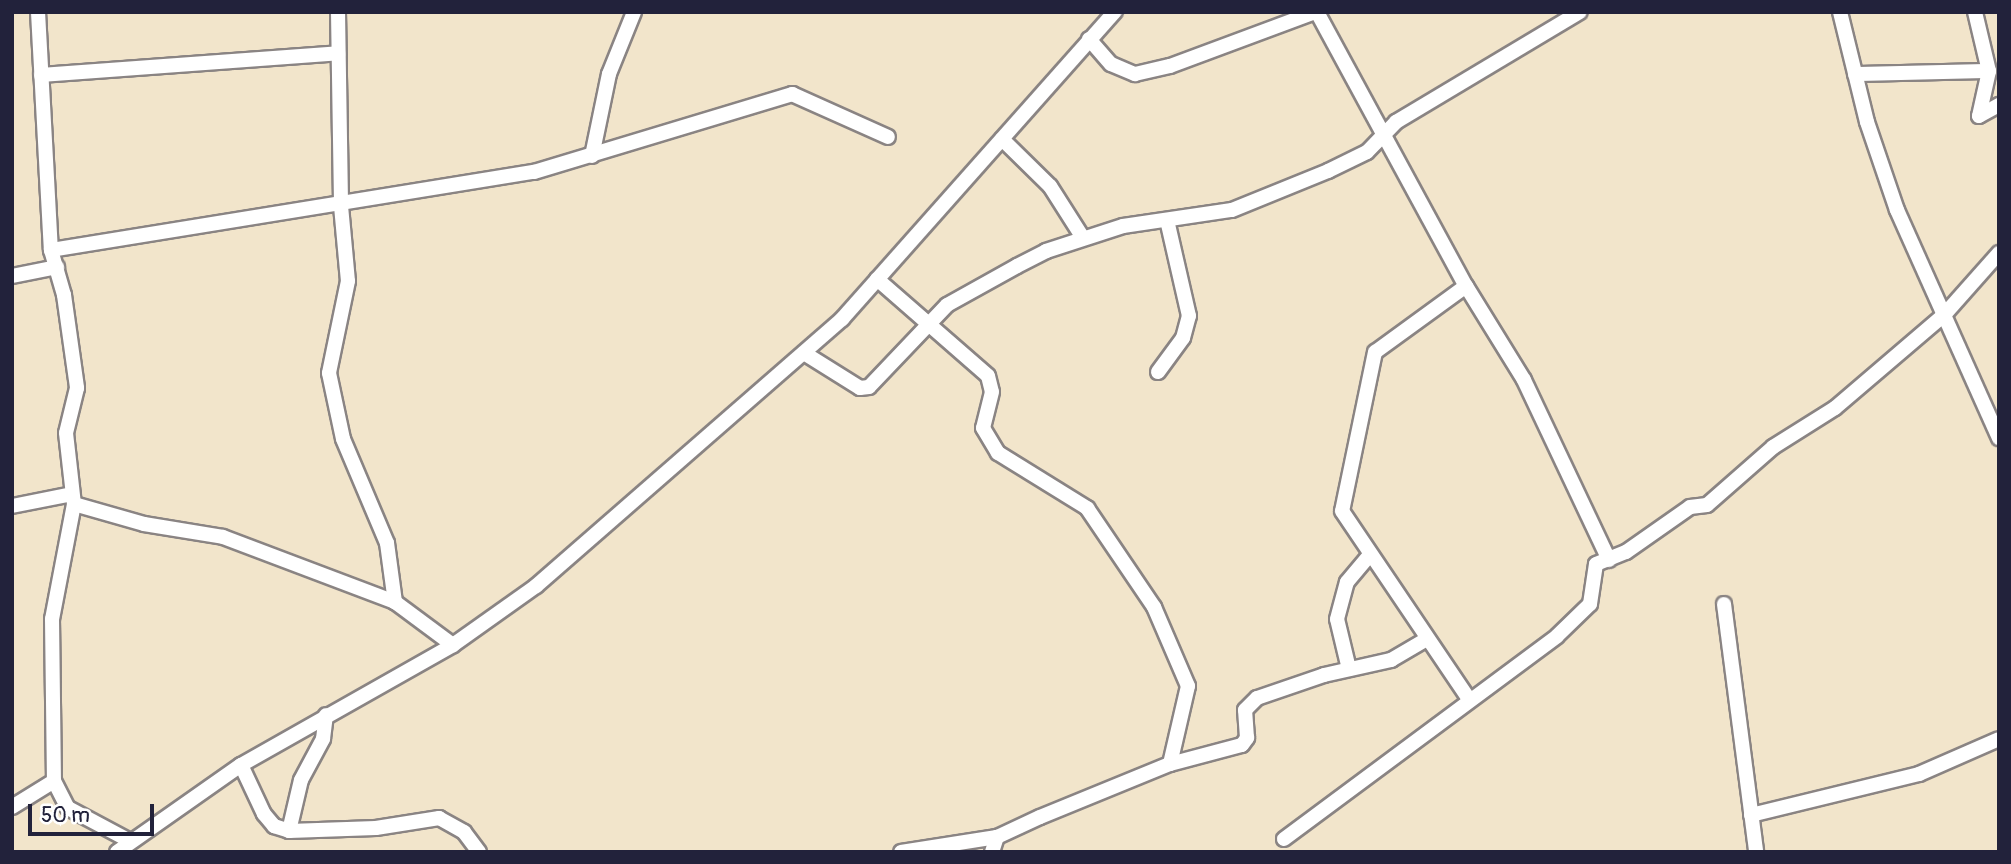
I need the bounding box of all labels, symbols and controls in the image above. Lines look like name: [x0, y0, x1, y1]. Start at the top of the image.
scale bar: [32, 790, 158, 834]
text: 50 m: [41, 802, 90, 829]

